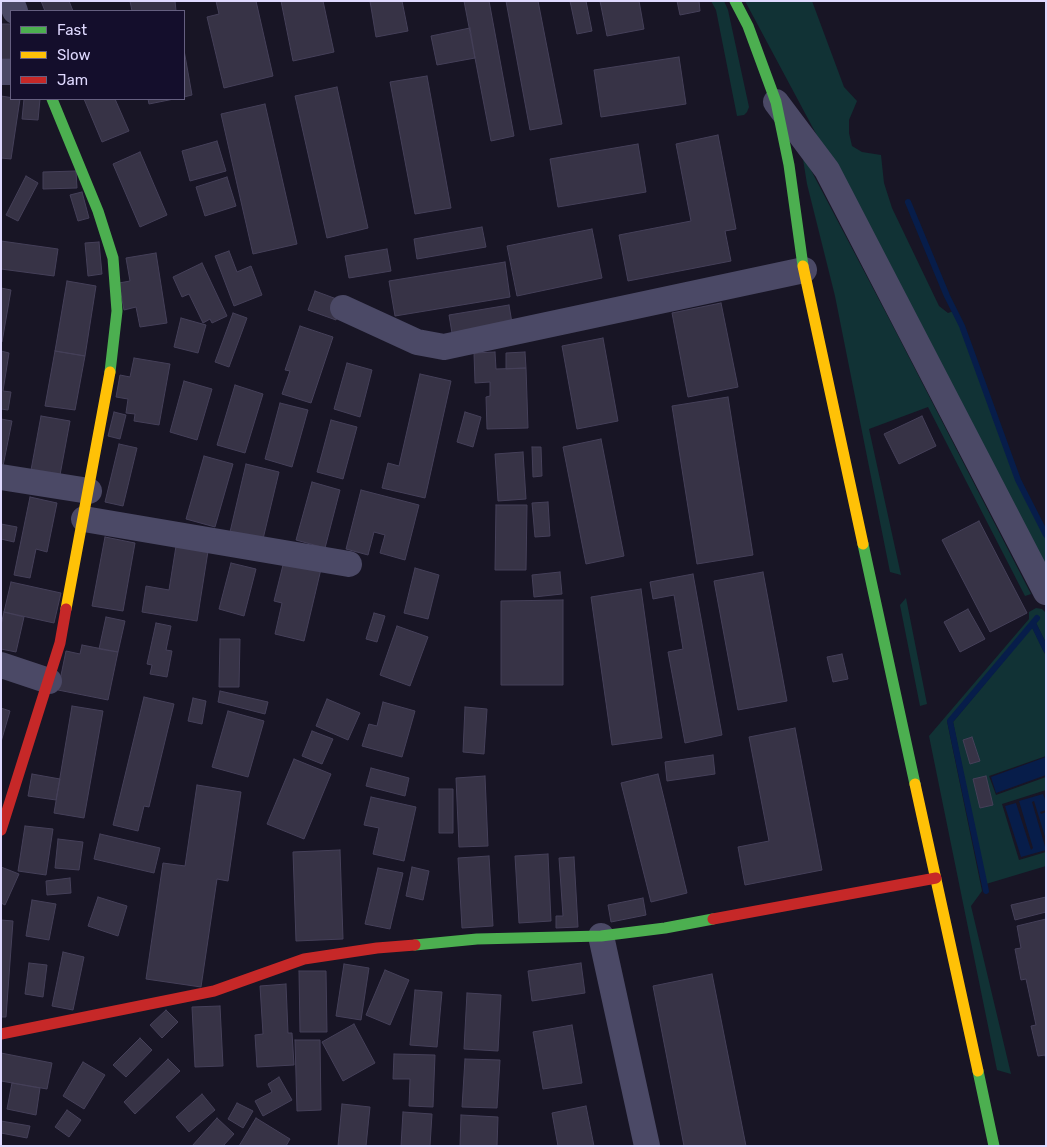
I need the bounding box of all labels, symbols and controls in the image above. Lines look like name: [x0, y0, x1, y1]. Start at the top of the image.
legend: [10, 10, 185, 100]
text: Fast: [57, 21, 87, 39]
text: Slow: [57, 46, 90, 64]
text: Jam: [57, 71, 88, 89]

